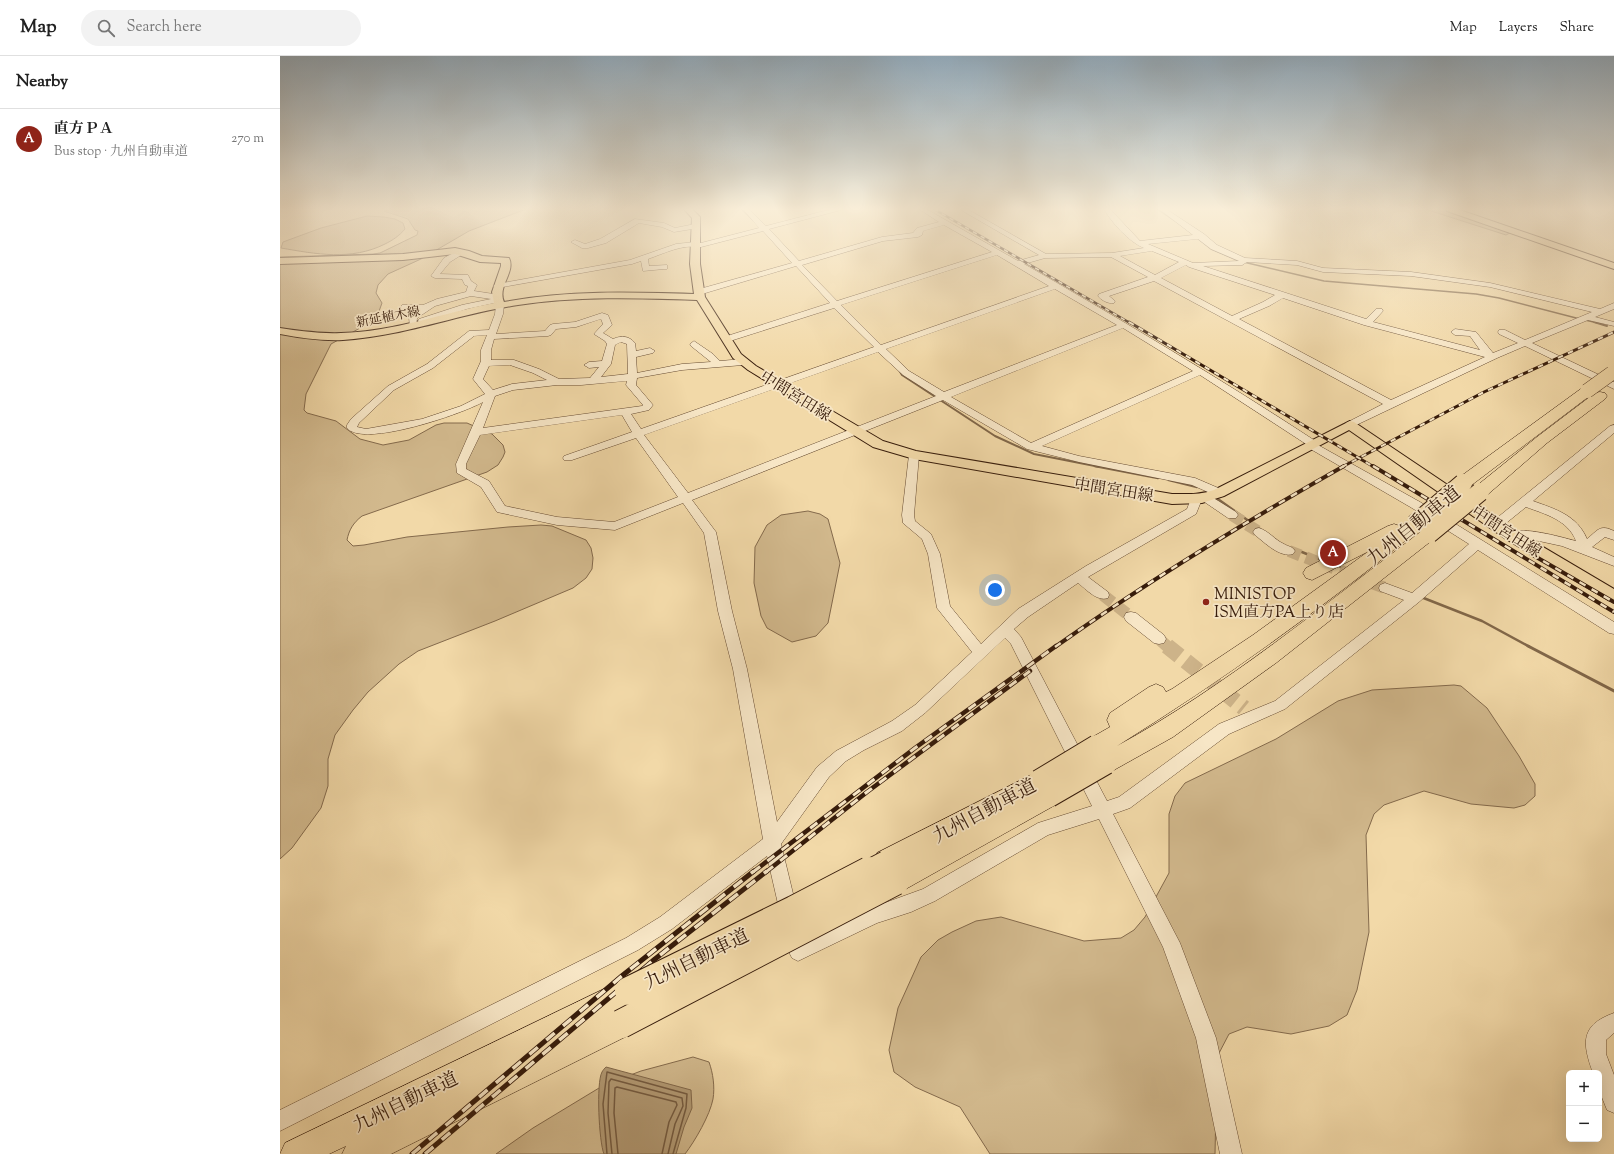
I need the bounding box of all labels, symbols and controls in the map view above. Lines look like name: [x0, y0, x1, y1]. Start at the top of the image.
search box: [81, 10, 361, 46]
text: Map: [20, 14, 57, 41]
icon: search: [95, 17, 117, 39]
text: Search here: [127, 17, 202, 38]
text: Map: [1450, 18, 1477, 38]
text: Layers: [1499, 18, 1537, 38]
text: Share: [1559, 18, 1594, 38]
text: Nearby: [16, 70, 68, 94]
text: 直方ＰＡ: [54, 119, 114, 140]
text: A: [24, 130, 34, 148]
text: 270 m: [231, 130, 264, 148]
text: Bus stop · 九州自動車道: [54, 143, 188, 161]
street label: 新延植木線: [355, 303, 422, 333]
street label: 中間宮田線: [755, 366, 835, 428]
street label: 中間宮田線: [1072, 474, 1155, 509]
street label: 九州自動車道: [1362, 481, 1467, 573]
street label: 中間宮田線: [1466, 502, 1545, 565]
pin: A: [1320, 538, 1346, 568]
your location: [985, 580, 1005, 600]
place label: MINISTOP ISM直方PA上り店: [1214, 584, 1344, 625]
marker: MINISTOP ISM直方PA上り店: [1201, 597, 1211, 607]
street label: 九州自動車道: [929, 774, 1042, 851]
street label: 九州自動車道: [640, 923, 754, 997]
street label: 九州自動車道: [349, 1066, 463, 1140]
map controls: [1566, 1070, 1602, 1142]
button: +: [1566, 1070, 1602, 1106]
button: −: [1566, 1106, 1602, 1142]

